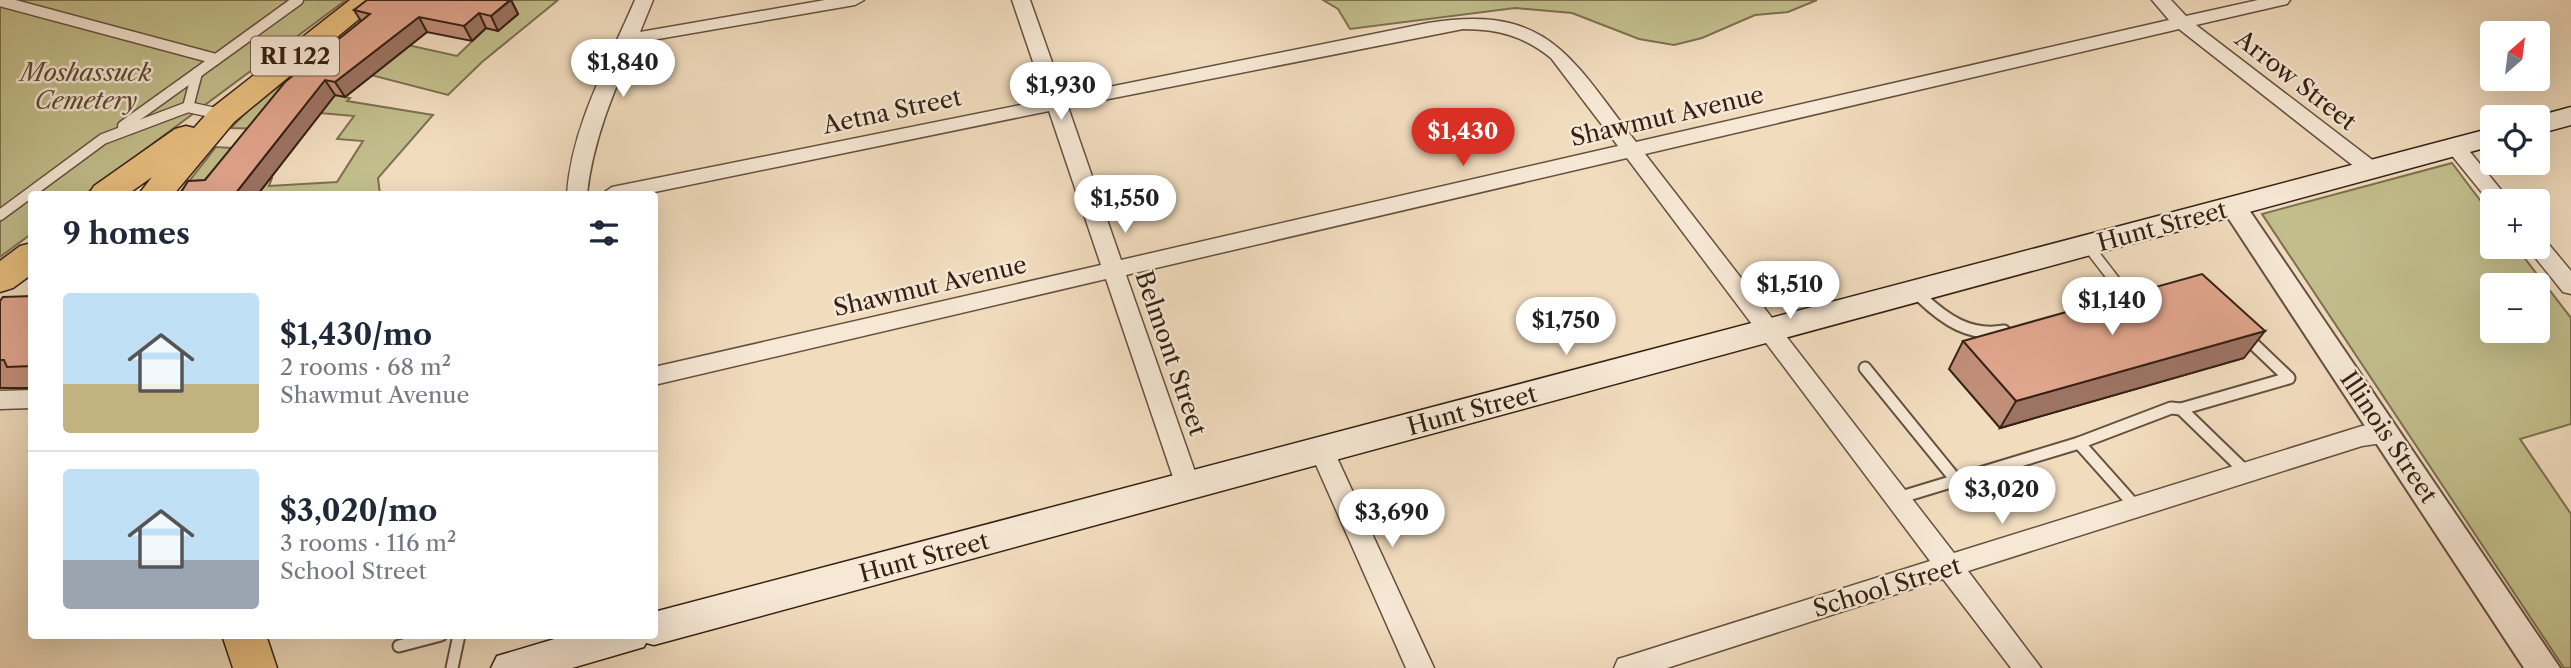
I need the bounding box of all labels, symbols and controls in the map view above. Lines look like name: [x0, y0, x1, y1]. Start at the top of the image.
north arrow: [2480, 21, 2550, 91]
map controls: [2480, 21, 2550, 343]
street label: Arrow Street: [2229, 23, 2363, 136]
road number: RI 122: [251, 36, 339, 76]
pin: $1,840: [566, 40, 680, 99]
text: $1,840: [587, 48, 659, 76]
park label: Moshassuck Cemetery: [17, 58, 152, 115]
pin: $1,930: [1004, 62, 1118, 122]
text: $1,930: [1026, 71, 1096, 99]
street label: Shawmut Avenue: [1567, 80, 1767, 152]
street label: Aetna Street: [819, 82, 965, 140]
button: locate: [2480, 105, 2550, 175]
pin: $1,430: [1406, 108, 1520, 168]
text: $1,430: [1428, 117, 1498, 145]
pin: $1,550: [1068, 176, 1182, 235]
text: $1,550: [1090, 184, 1160, 212]
button: +: [2480, 189, 2550, 259]
street label: Hunt Street: [2094, 195, 2230, 257]
icon: filters: [585, 214, 623, 252]
text: 9 homes: [63, 215, 190, 252]
street label: Shawmut Avenue: [830, 250, 1030, 322]
pin: $1,510: [1733, 262, 1847, 321]
street label: Belmont Street: [1129, 267, 1213, 440]
text: $1,510: [1756, 270, 1824, 298]
button: −: [2480, 273, 2550, 343]
pin: $1,140: [2055, 278, 2169, 337]
text: $1,140: [2078, 286, 2146, 314]
pin: $1,750: [1509, 298, 1623, 357]
text: $1,750: [1532, 306, 1600, 334]
text: $1,430/mo: [280, 316, 432, 353]
icon: home: [119, 321, 203, 405]
text: 2 rooms · 68 m²: [280, 353, 451, 381]
street label: Illinois Street: [2334, 366, 2444, 509]
street label: Hunt Street: [1404, 379, 1540, 441]
text: Shawmut Avenue: [280, 381, 469, 409]
pin: $3,020: [1945, 466, 2059, 526]
text: $3,020: [1965, 475, 2039, 503]
pin: $3,690: [1335, 490, 1449, 549]
text: $3,020/mo: [280, 492, 437, 529]
icon: home: [119, 497, 203, 581]
text: $3,690: [1355, 498, 1429, 526]
street label: Hunt Street: [856, 526, 992, 588]
text: 3 rooms · 116 m²: [280, 529, 456, 557]
street label: School Street: [1810, 551, 1965, 623]
text: School Street: [280, 557, 427, 585]

